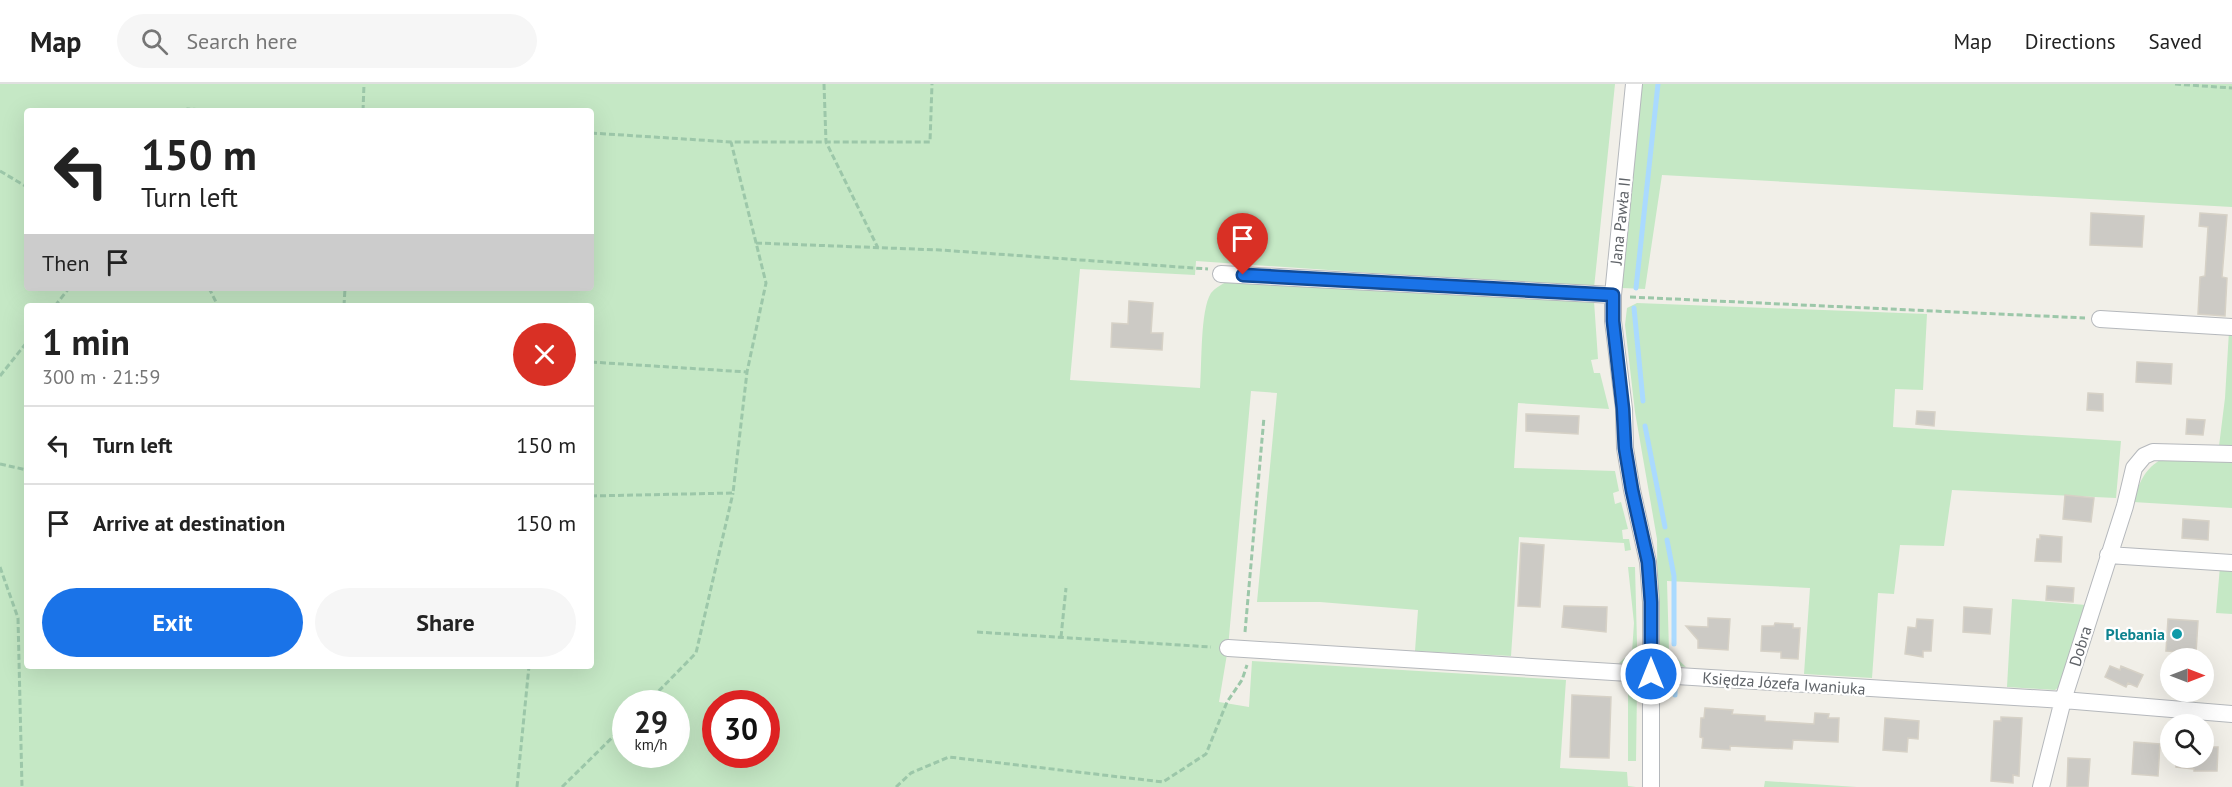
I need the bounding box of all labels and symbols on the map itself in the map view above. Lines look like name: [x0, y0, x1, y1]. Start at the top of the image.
street label: Jana Pawła II: [1605, 176, 1635, 267]
pin: [1217, 213, 1268, 275]
street label: Dobra: [2064, 623, 2096, 669]
place label: Plebania: [2106, 624, 2165, 644]
marker: Plebania: [2170, 627, 2184, 641]
position arrow: [1619, 642, 1683, 706]
north arrow: [2160, 648, 2214, 702]
street label: Księdza Józefa Iwaniuka: [1702, 667, 1866, 699]
speed limit sign: 30: [702, 690, 780, 768]

